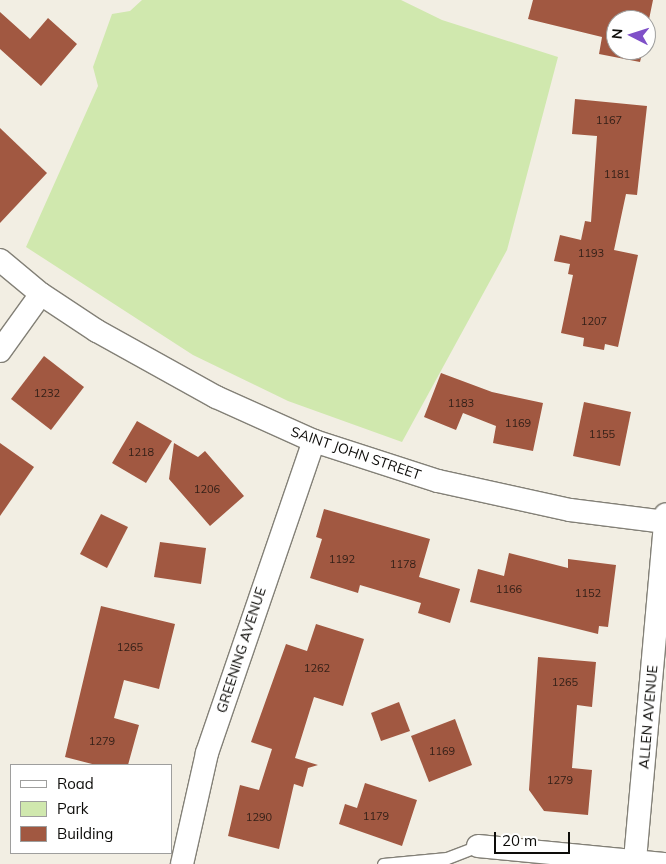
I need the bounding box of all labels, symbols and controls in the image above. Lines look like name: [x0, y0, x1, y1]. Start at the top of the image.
north arrow: [606, 10, 656, 60]
text: N: [608, 28, 626, 40]
house number: 1167: [596, 113, 622, 127]
house number: 1181: [604, 167, 630, 181]
house number: 1193: [578, 246, 604, 260]
house number: 1207: [581, 314, 607, 328]
house number: 1232: [34, 386, 60, 400]
house number: 1183: [448, 396, 474, 410]
house number: 1169: [505, 416, 531, 430]
street label: SAINT JOHN STREET: [289, 423, 423, 483]
house number: 1155: [589, 427, 615, 441]
house number: 1218: [128, 445, 154, 459]
house number: 1206: [194, 482, 220, 496]
house number: 1192: [329, 552, 355, 566]
house number: 1178: [390, 557, 416, 571]
house number: 1166: [496, 582, 522, 596]
street label: GREENING AVENUE: [213, 585, 269, 715]
house number: 1152: [575, 586, 601, 600]
house number: 1265: [117, 640, 143, 654]
house number: 1262: [304, 661, 330, 675]
street label: ALLEN AVENUE: [635, 664, 661, 770]
house number: 1265: [552, 675, 578, 689]
house number: 1279: [89, 734, 115, 748]
house number: 1169: [429, 744, 455, 758]
legend: [10, 764, 172, 854]
house number: 1279: [547, 773, 573, 787]
text: Road: [57, 774, 94, 793]
text: Park: [57, 799, 89, 818]
house number: 1179: [363, 809, 389, 823]
house number: 1290: [246, 810, 272, 824]
scale bar: [496, 822, 572, 854]
text: Building: [57, 824, 113, 843]
text: 20 m: [502, 831, 537, 850]

